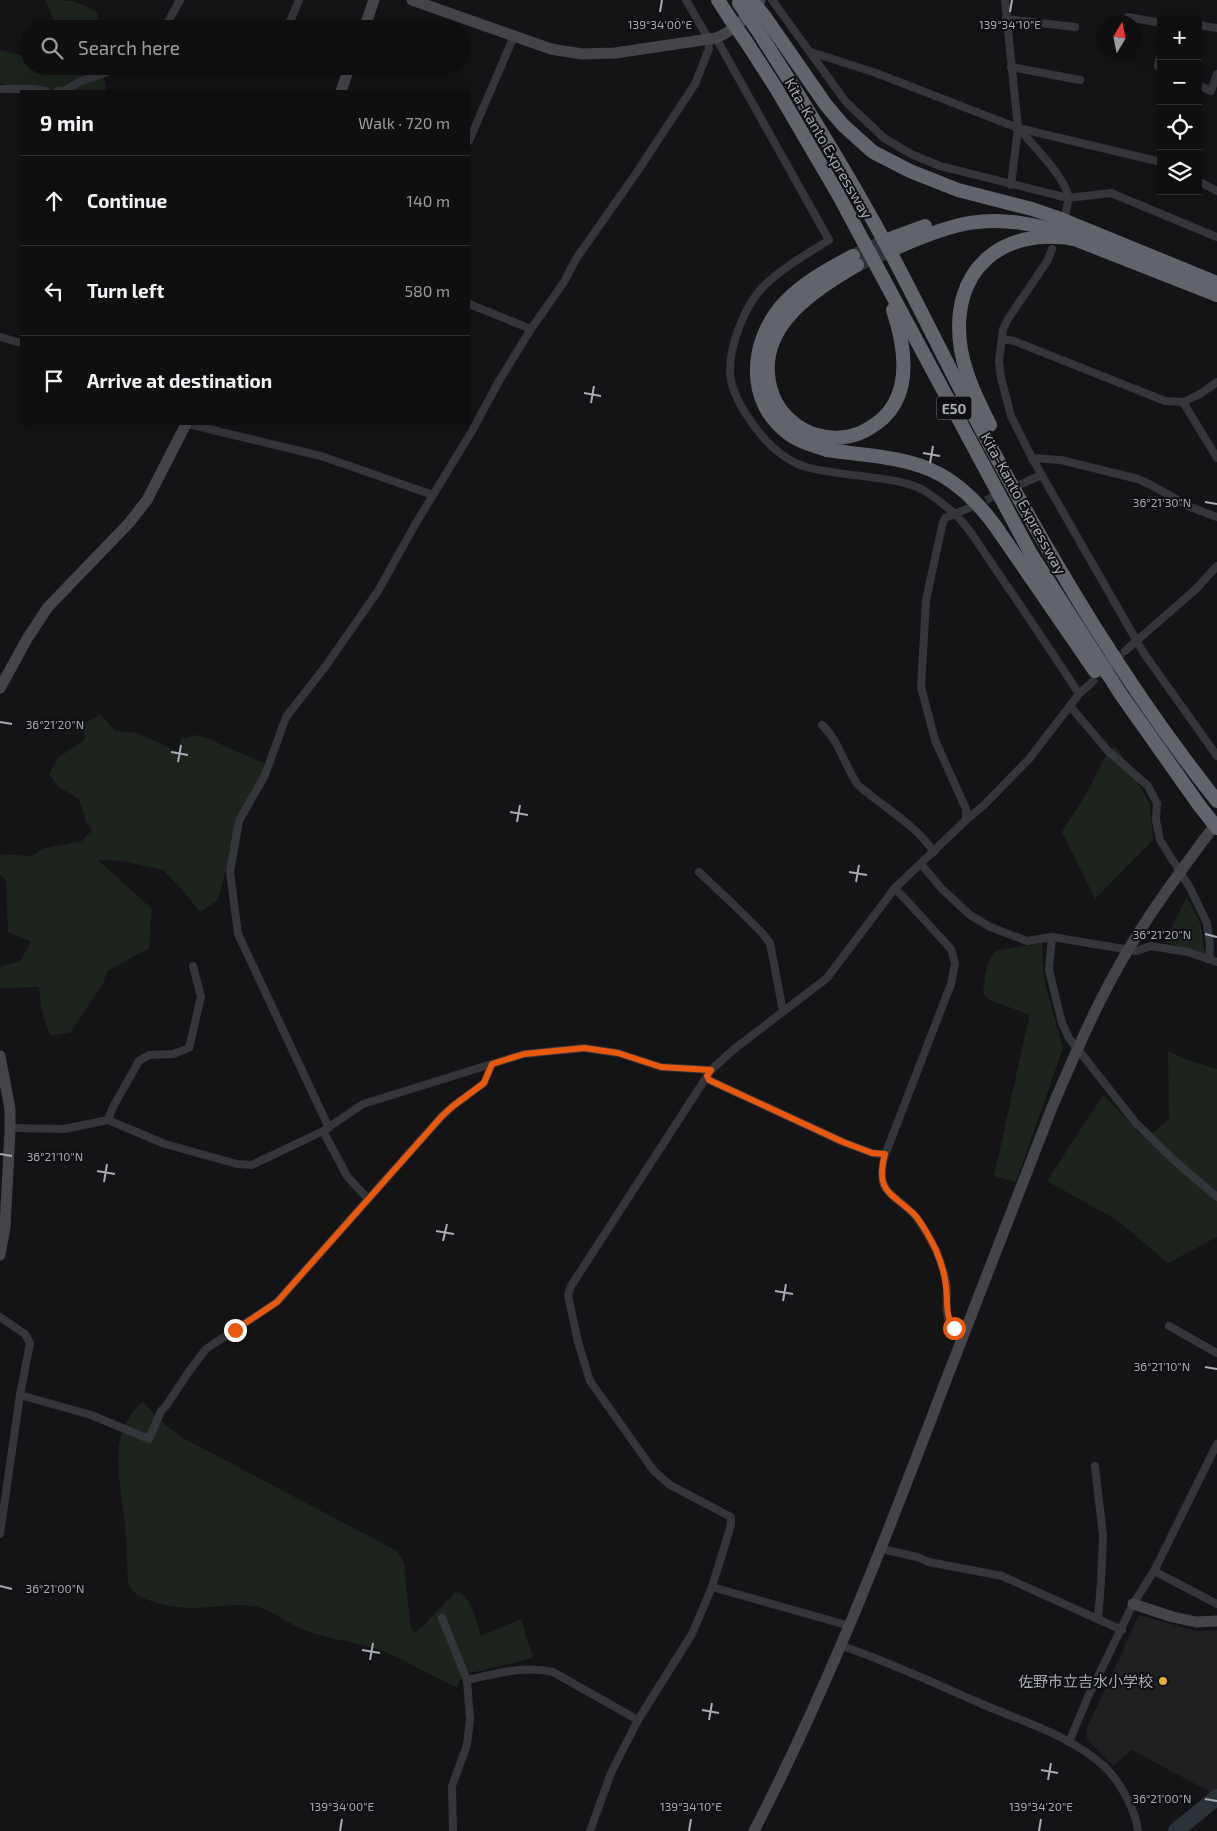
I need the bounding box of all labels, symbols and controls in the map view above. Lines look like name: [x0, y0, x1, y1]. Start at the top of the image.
north arrow: [1097, 15, 1142, 60]
map controls: [1157, 15, 1202, 195]
button: +: [1157, 15, 1202, 60]
text: 139°34'00"E: [628, 17, 693, 31]
text: 139°34'10"E: [979, 17, 1041, 31]
search box: [20, 20, 470, 75]
icon: search: [38, 34, 66, 62]
text: Search here: [78, 36, 180, 59]
button: −: [1157, 60, 1202, 105]
street label: Kita-Kanto Expressway: [781, 75, 877, 222]
button: locate: [1157, 105, 1202, 150]
text: 9 min: [40, 110, 94, 135]
text: Walk · 720 m: [358, 113, 450, 132]
button: layers: [1157, 150, 1202, 195]
icon: ahead: [40, 187, 68, 215]
text: Continue: [87, 189, 167, 212]
text: 140 m: [407, 191, 450, 210]
icon: left: [40, 277, 68, 305]
text: Turn left: [87, 279, 164, 302]
text: 580 m: [404, 281, 450, 300]
icon: arrive: [40, 367, 68, 395]
text: Arrive at destination: [87, 369, 272, 392]
road number: E50: [936, 396, 972, 419]
street label: Kita-Kanto Expressway: [978, 429, 1071, 577]
text: 36°21'30"N: [1133, 495, 1191, 509]
text: 36°21'20"N: [26, 717, 84, 731]
text: 36°21'20"N: [1133, 927, 1191, 941]
text: 36°21'10"N: [27, 1149, 83, 1163]
route start: [943, 1317, 966, 1340]
route end: [224, 1319, 247, 1342]
text: 36°21'10"N: [1134, 1359, 1190, 1373]
text: 36°21'00"N: [25, 1581, 85, 1595]
place label: 佐野市立吉水小学校: [1018, 1672, 1153, 1690]
marker: 佐野市立吉水小学校: [1157, 1675, 1169, 1687]
text: 36°21'00"N: [1132, 1791, 1192, 1805]
text: 139°34'00"E: [310, 1799, 375, 1813]
text: 139°34'10"E: [660, 1799, 722, 1813]
text: 139°34'20"E: [1009, 1799, 1073, 1813]

